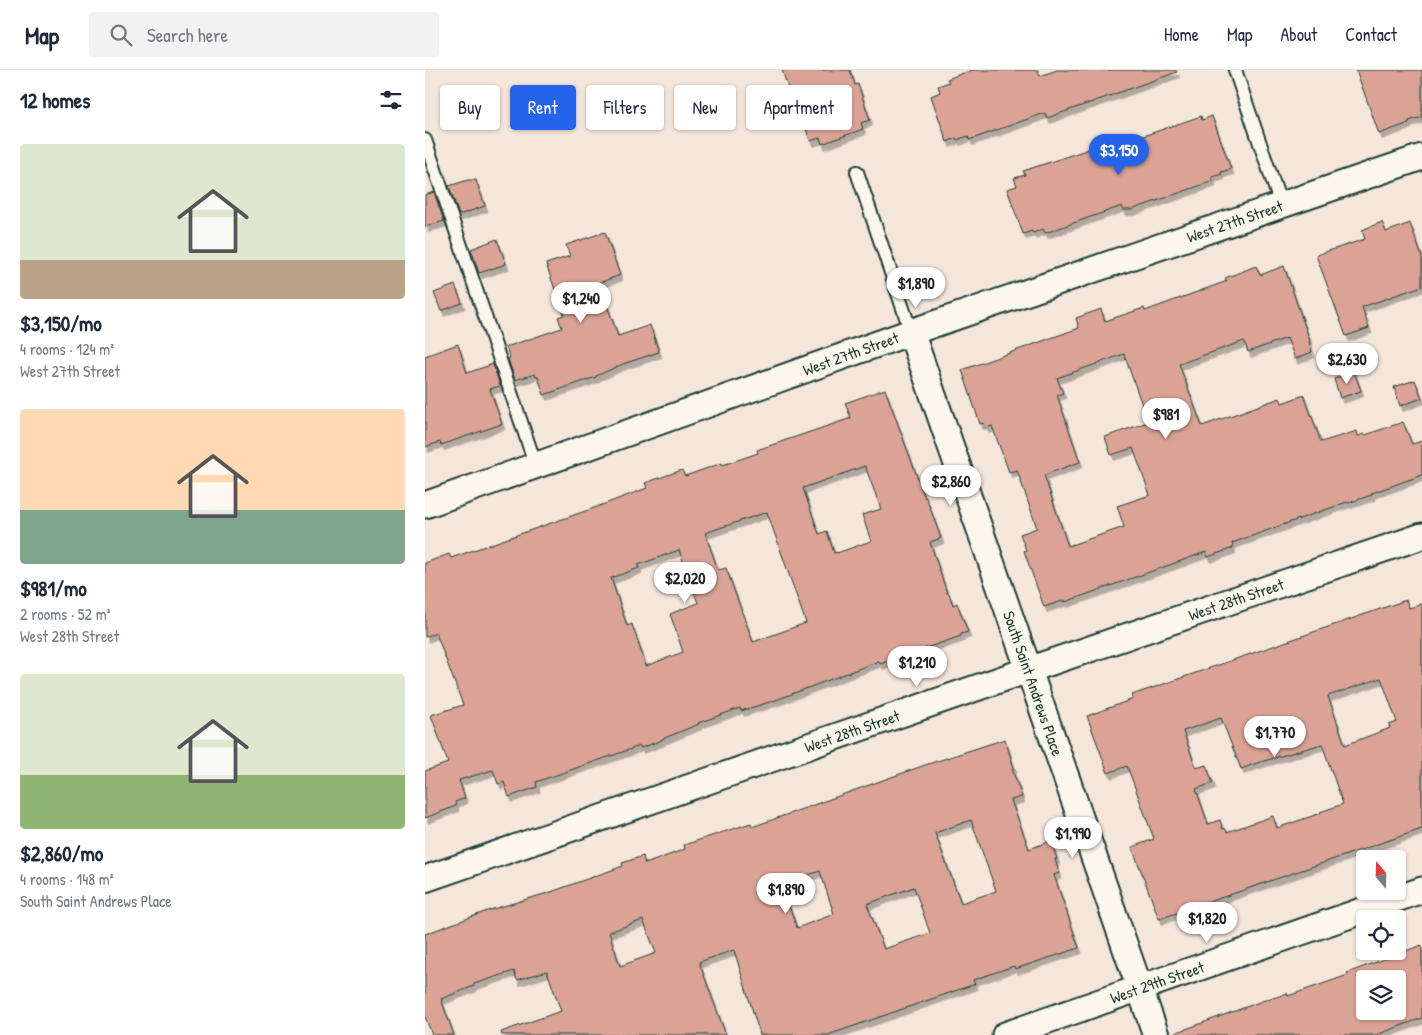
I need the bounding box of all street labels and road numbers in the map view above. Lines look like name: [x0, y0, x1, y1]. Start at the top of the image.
street label: West 27th Street: [1184, 194, 1286, 248]
street label: West 27th Street: [800, 326, 902, 381]
street label: West 28th Street: [1186, 573, 1287, 626]
street label: South Saint Andrews Place: [998, 608, 1069, 759]
street label: West 28th Street: [802, 704, 903, 758]
street label: West 29th Street: [1107, 955, 1208, 1009]

